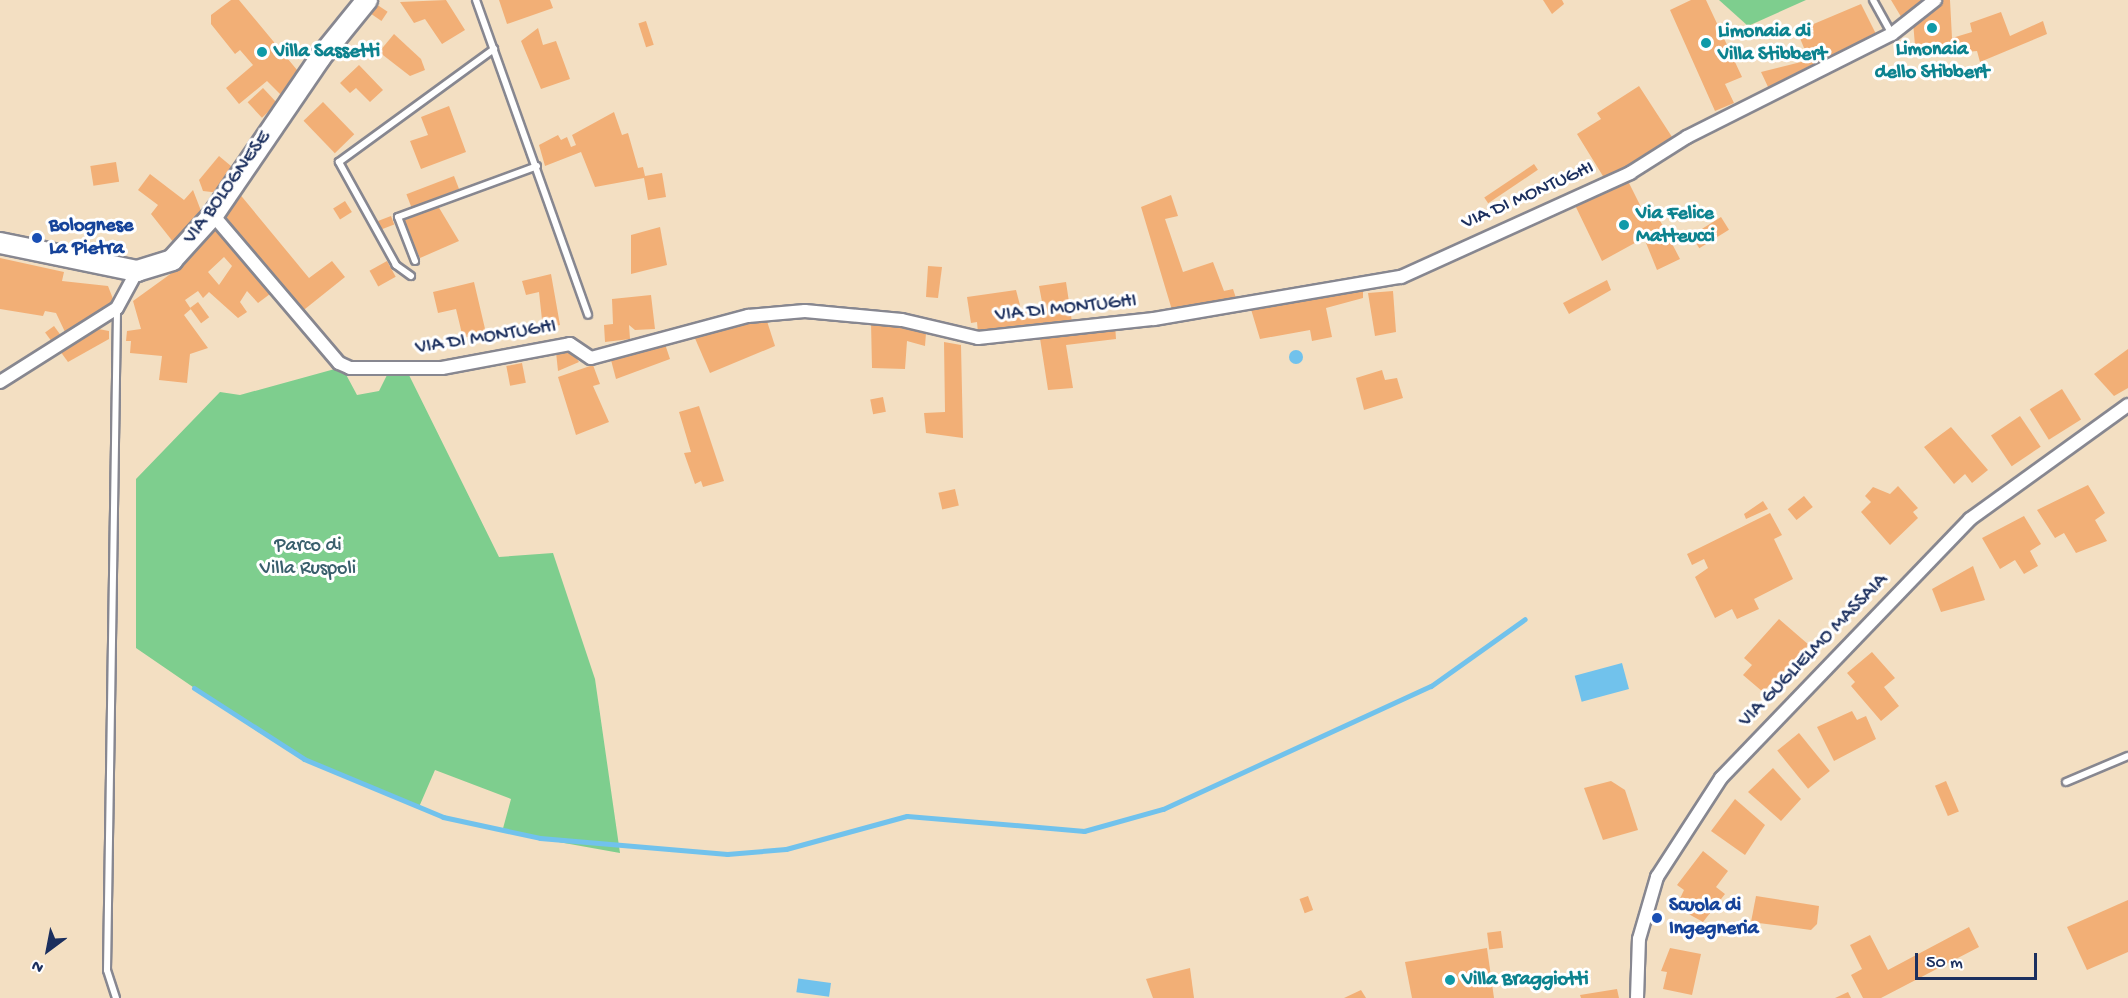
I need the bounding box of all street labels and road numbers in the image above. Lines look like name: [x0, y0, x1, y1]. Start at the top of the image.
street label: VIA BOLOGNESE: [179, 127, 277, 249]
street label: VIA DI MONTUGHI: [1458, 156, 1598, 236]
street label: VIA DI MONTUGHI: [994, 290, 1138, 328]
street label: VIA DI MONTUGHI: [414, 315, 558, 361]
street label: VIA GUGLIELMO MASSAIA: [1734, 569, 1894, 733]

